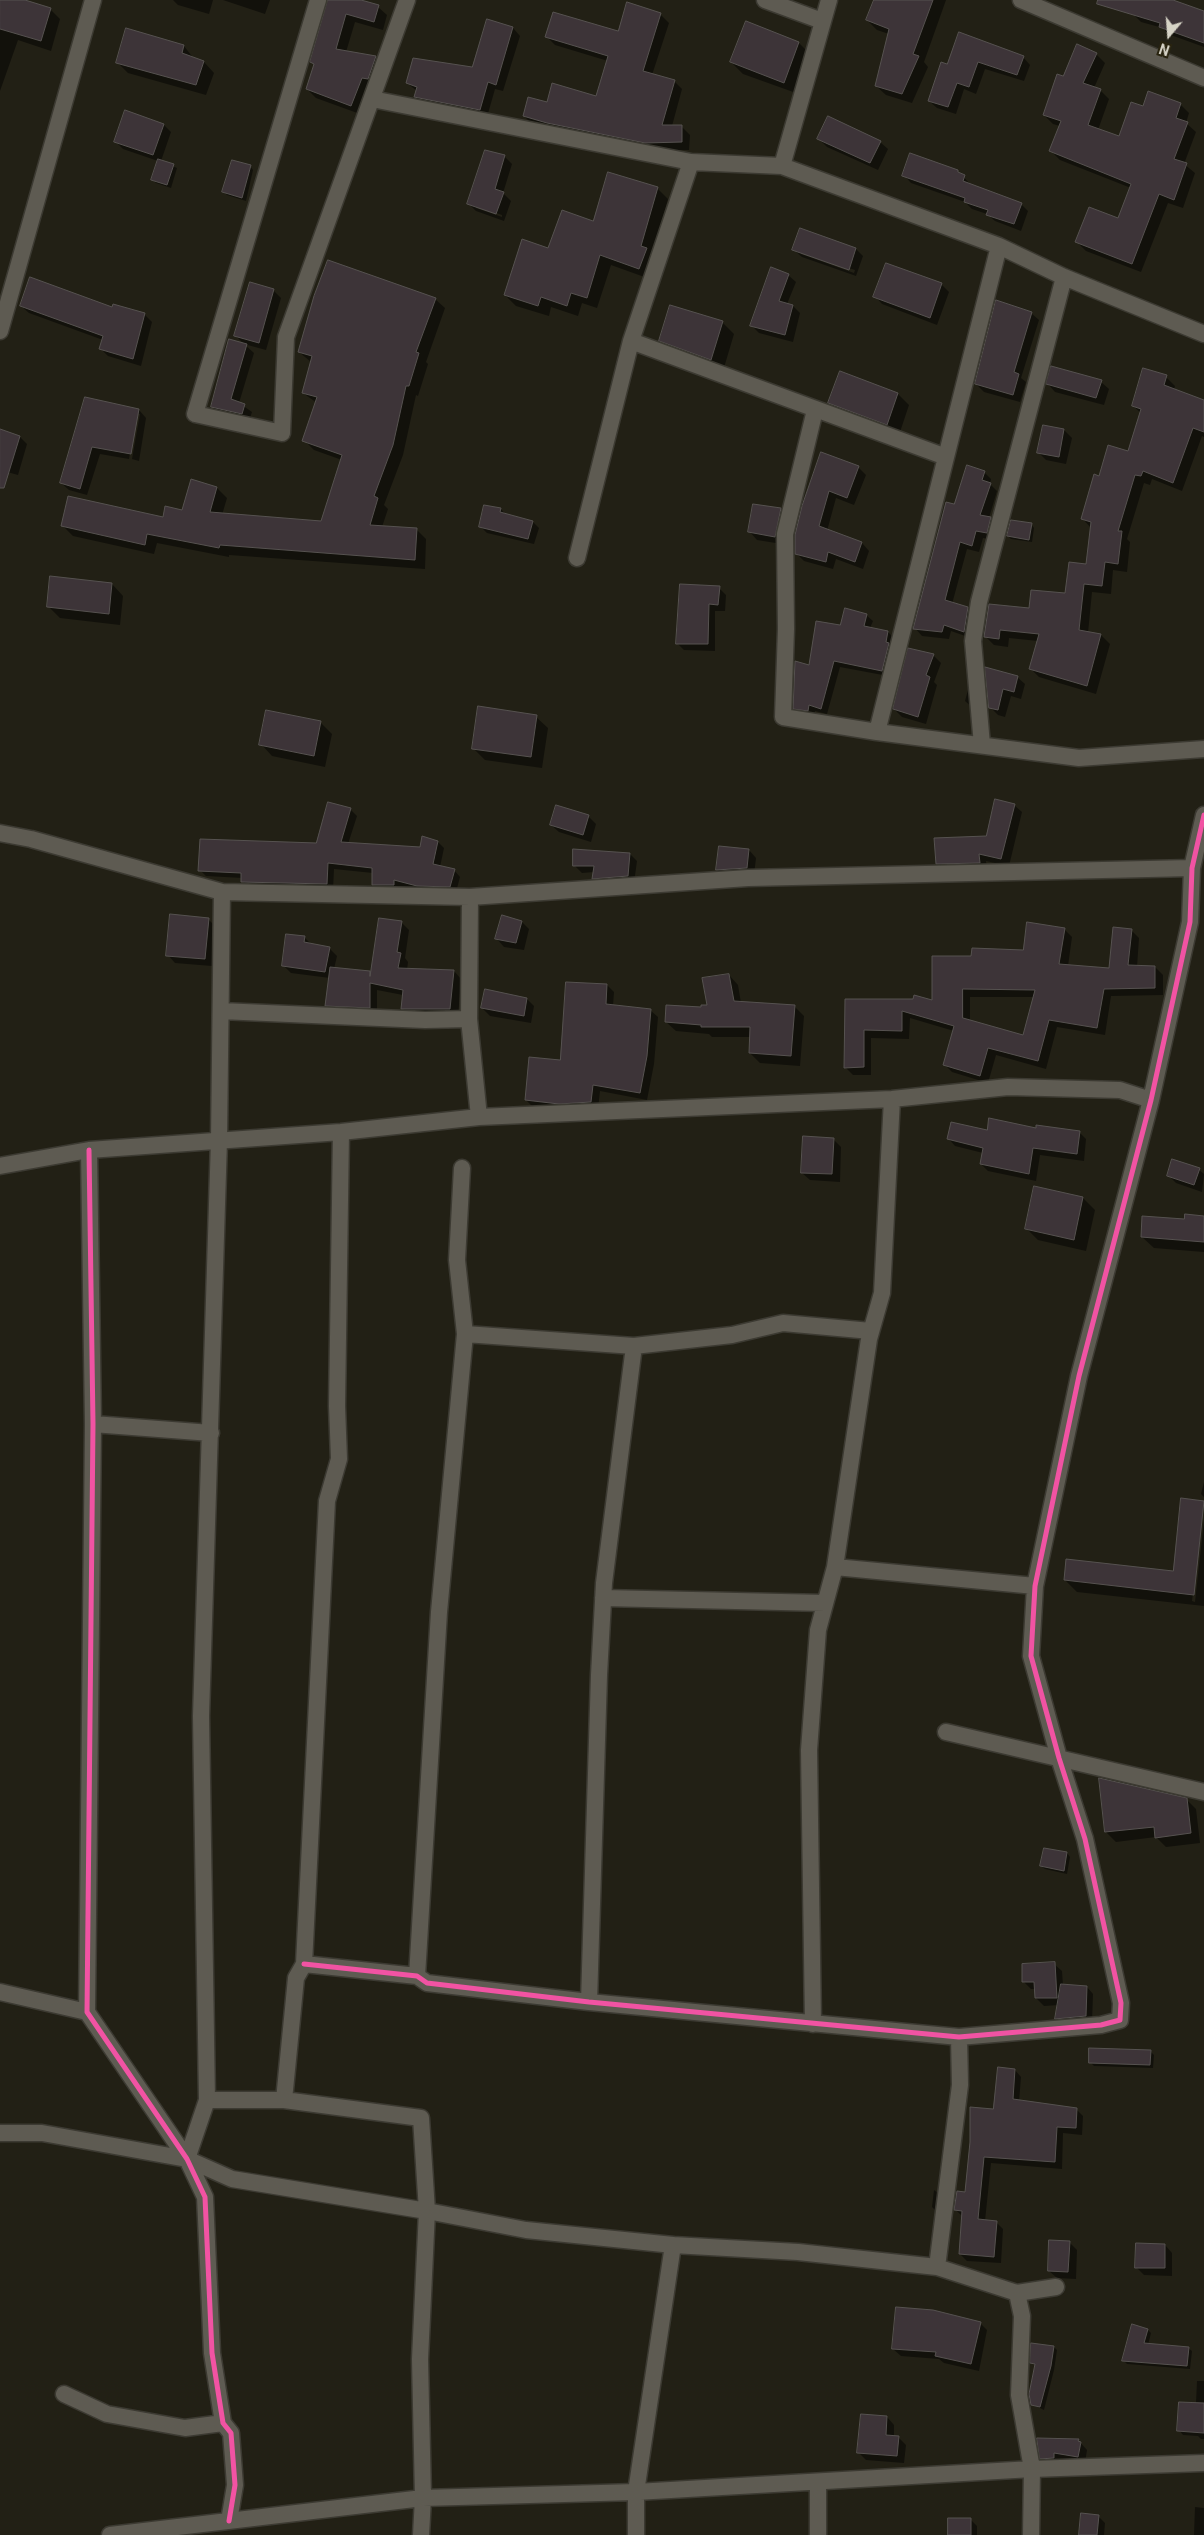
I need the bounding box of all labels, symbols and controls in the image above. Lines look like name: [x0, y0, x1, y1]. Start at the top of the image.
north arrow: [1144, 10, 1194, 60]
text: N: [1157, 40, 1172, 58]

